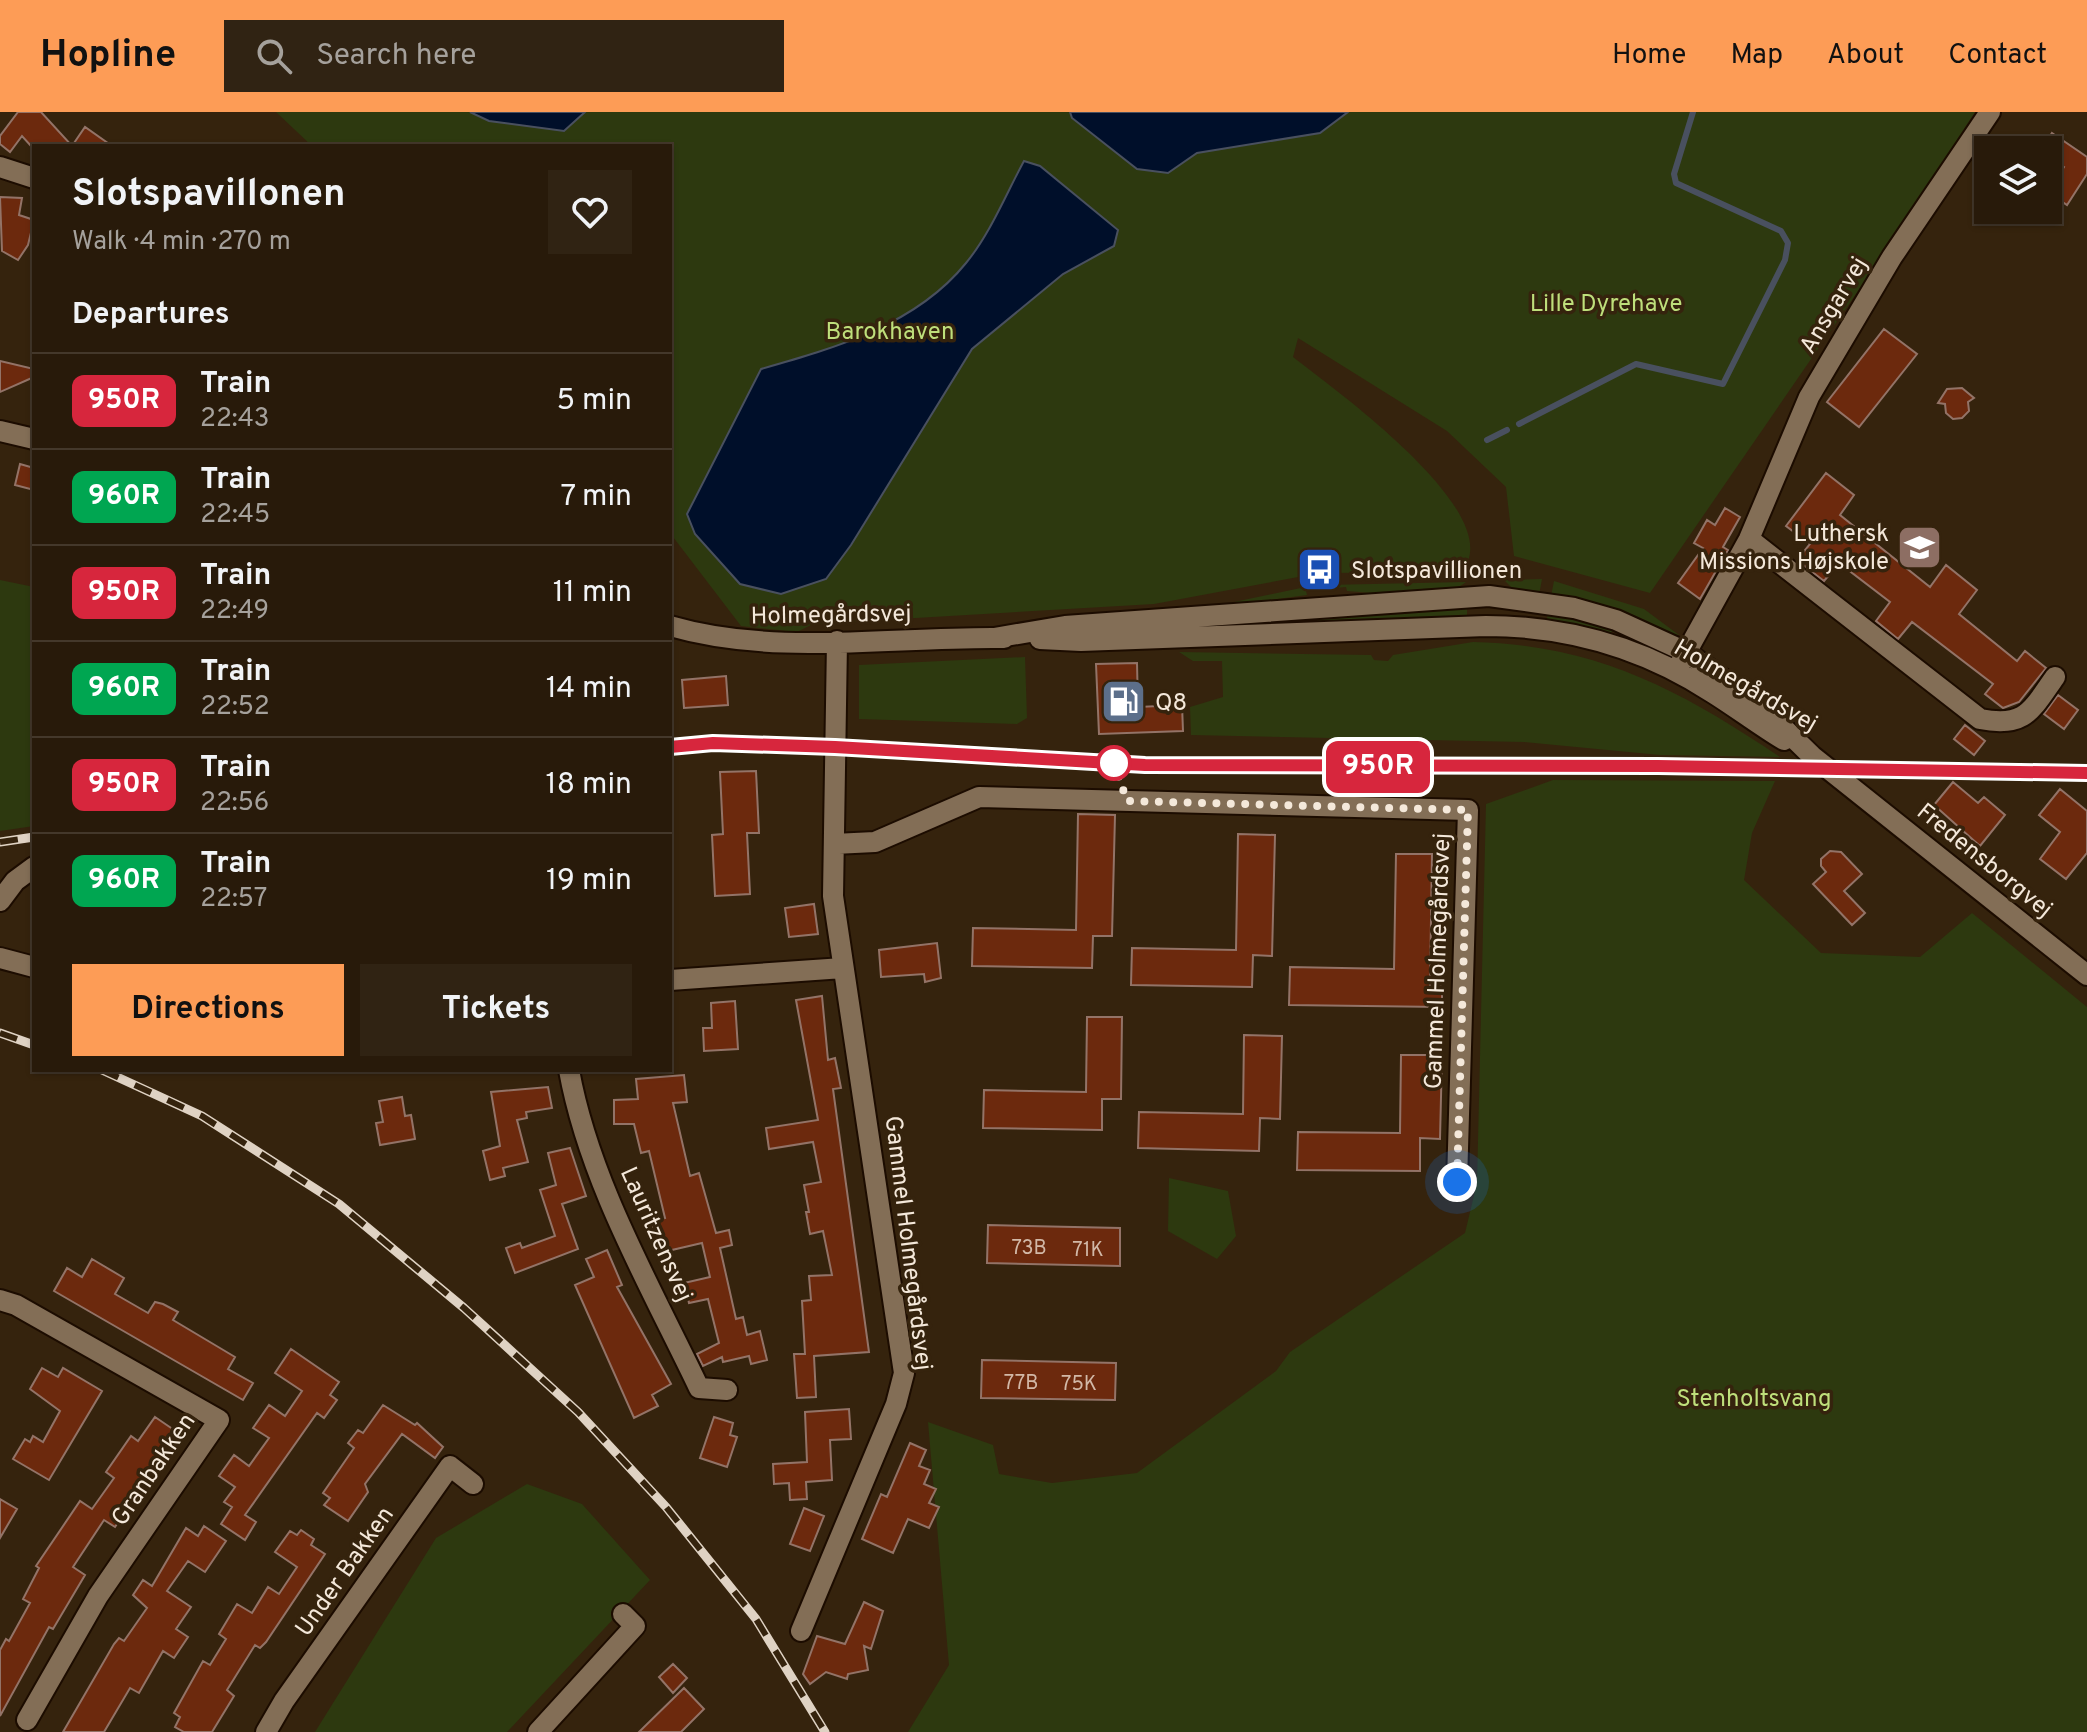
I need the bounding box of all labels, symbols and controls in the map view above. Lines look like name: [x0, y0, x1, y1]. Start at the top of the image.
search box: [224, 20, 784, 92]
text: Hopline: [40, 32, 176, 81]
icon: search: [252, 34, 296, 78]
text: Search here: [316, 38, 477, 75]
text: Home: [1612, 38, 1686, 74]
text: Map: [1730, 38, 1783, 74]
text: About: [1827, 38, 1904, 74]
text: Contact: [1948, 38, 2047, 74]
map controls: [1974, 136, 2062, 224]
button: layers: [1974, 136, 2062, 224]
button: heart: [548, 170, 632, 254]
text: Slotspavillonen: [72, 171, 346, 220]
text: Walk · 4 min · 270 m: [72, 226, 291, 259]
street label: Ansgarvej: [1794, 252, 1875, 360]
park label: Lille Dyrehave: [1530, 290, 1682, 320]
text: Departures: [72, 297, 230, 334]
park label: Barokhaven: [826, 318, 954, 348]
text: Train: [200, 366, 271, 403]
text: 950R: [88, 383, 160, 419]
text: 5 min: [556, 383, 632, 420]
text: 22:43: [200, 403, 269, 436]
text: Train: [200, 462, 271, 499]
text: 960R: [88, 479, 160, 515]
text: 7 min: [561, 479, 632, 516]
text: 22:45: [200, 499, 270, 532]
place label: Luthersk Missions Højskole: [1699, 520, 1889, 578]
school or university icon: Luthersk Missions Højskole: [1896, 523, 1944, 571]
bus stop icon: Slotspavillionen: [1296, 546, 1344, 594]
place label: Slotspavillionen: [1351, 557, 1522, 587]
text: Train: [200, 558, 271, 595]
text: 950R: [88, 575, 160, 611]
text: 11 min: [553, 575, 632, 612]
text: 22:49: [200, 595, 269, 628]
street label: Holmegårdsvej: [750, 600, 912, 632]
street label: Holmegårdsvej: [1668, 634, 1822, 740]
text: Train: [200, 654, 271, 691]
text: 960R: [88, 671, 160, 707]
text: 14 min: [546, 671, 632, 708]
fuel station icon: Q8: [1100, 678, 1148, 726]
place label: Q8: [1155, 689, 1187, 719]
text: 22:52: [200, 691, 270, 724]
line badge: 950R: [1322, 741, 1434, 793]
unlabelled marker: [1097, 746, 1131, 780]
text: 950R: [1342, 749, 1414, 785]
text: Train: [200, 750, 271, 787]
text: 950R: [88, 767, 160, 803]
text: 18 min: [546, 767, 632, 804]
text: 22:56: [200, 787, 269, 820]
street label: Fredensborgvej: [1910, 798, 2058, 925]
street label: Gammel Holmegårdsvej: [1420, 832, 1458, 1090]
text: Train: [200, 846, 271, 883]
text: 960R: [88, 863, 160, 899]
text: 19 min: [546, 863, 632, 900]
text: 22:57: [200, 883, 267, 916]
button: Directions: [72, 964, 344, 1056]
button: Tickets: [360, 964, 632, 1056]
street label: Gammel Holmegårdsvej: [876, 1114, 938, 1372]
your location: [1437, 1162, 1477, 1202]
street label: Lauritzensvej: [612, 1163, 698, 1307]
house number: 73B: [1011, 1236, 1047, 1262]
house number: 71K: [1072, 1238, 1104, 1264]
house number: 77B: [1004, 1371, 1038, 1397]
house number: 75K: [1061, 1372, 1097, 1398]
park label: Stenholtsvang: [1676, 1385, 1832, 1415]
street label: Granbakken: [106, 1408, 203, 1532]
street label: Under Bakken: [290, 1501, 402, 1643]

